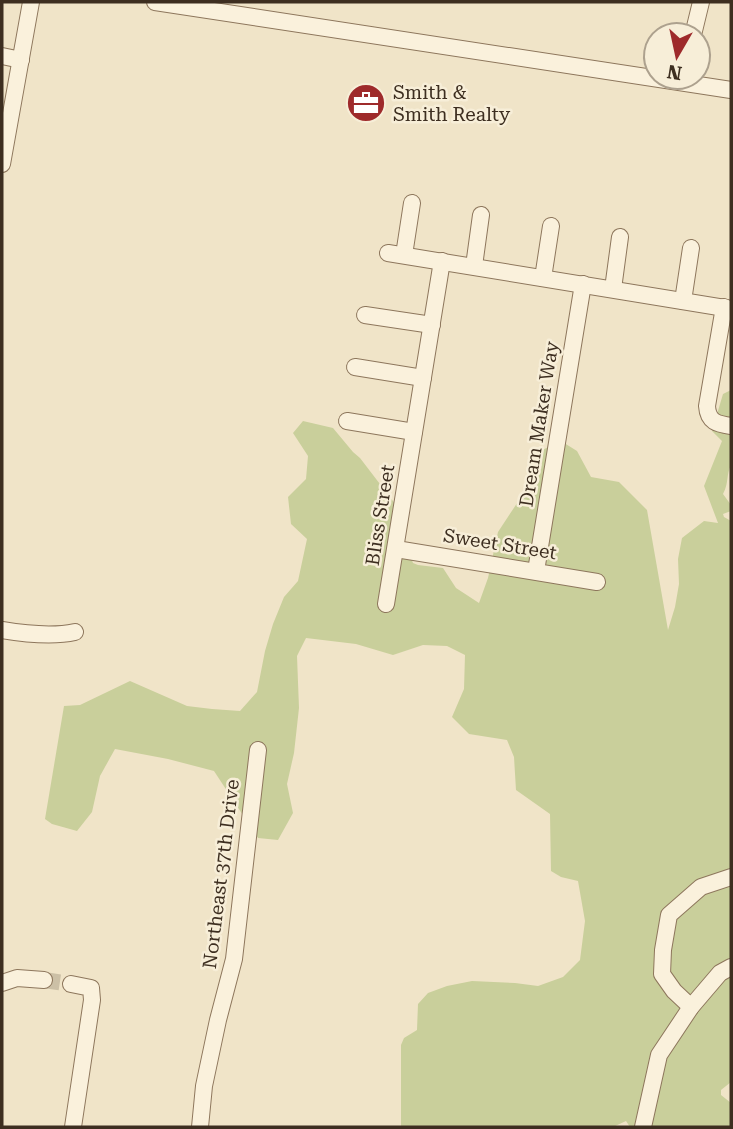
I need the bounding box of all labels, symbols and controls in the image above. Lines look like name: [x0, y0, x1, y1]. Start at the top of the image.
north arrow: [642, 21, 712, 91]
text: N: [665, 60, 683, 85]
place label: Smith & Smith Realty: [393, 81, 511, 126]
office icon: Smith & Smith Realty: [345, 82, 387, 124]
street label: Dream Maker Way: [515, 339, 564, 508]
street label: Bliss Street: [361, 463, 399, 567]
street label: Sweet Street: [442, 524, 558, 564]
street label: Northeast 37th Drive: [198, 778, 244, 970]

